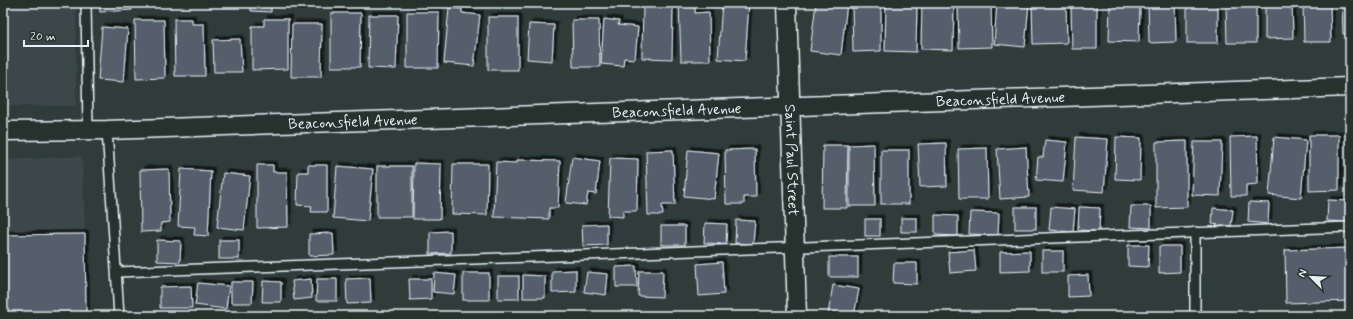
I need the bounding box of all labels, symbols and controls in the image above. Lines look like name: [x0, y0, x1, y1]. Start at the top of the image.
scale bar: [24, 22, 88, 48]
text: 20 m: [30, 29, 56, 45]
street label: Beaconsfield Avenue: [935, 88, 1066, 112]
street label: Beaconsfield Avenue: [612, 99, 742, 124]
street label: Saint Paul Street: [779, 104, 803, 216]
street label: Beaconsfield Avenue: [288, 110, 418, 135]
north arrow: [1291, 257, 1331, 297]
text: N: [1295, 267, 1311, 280]

